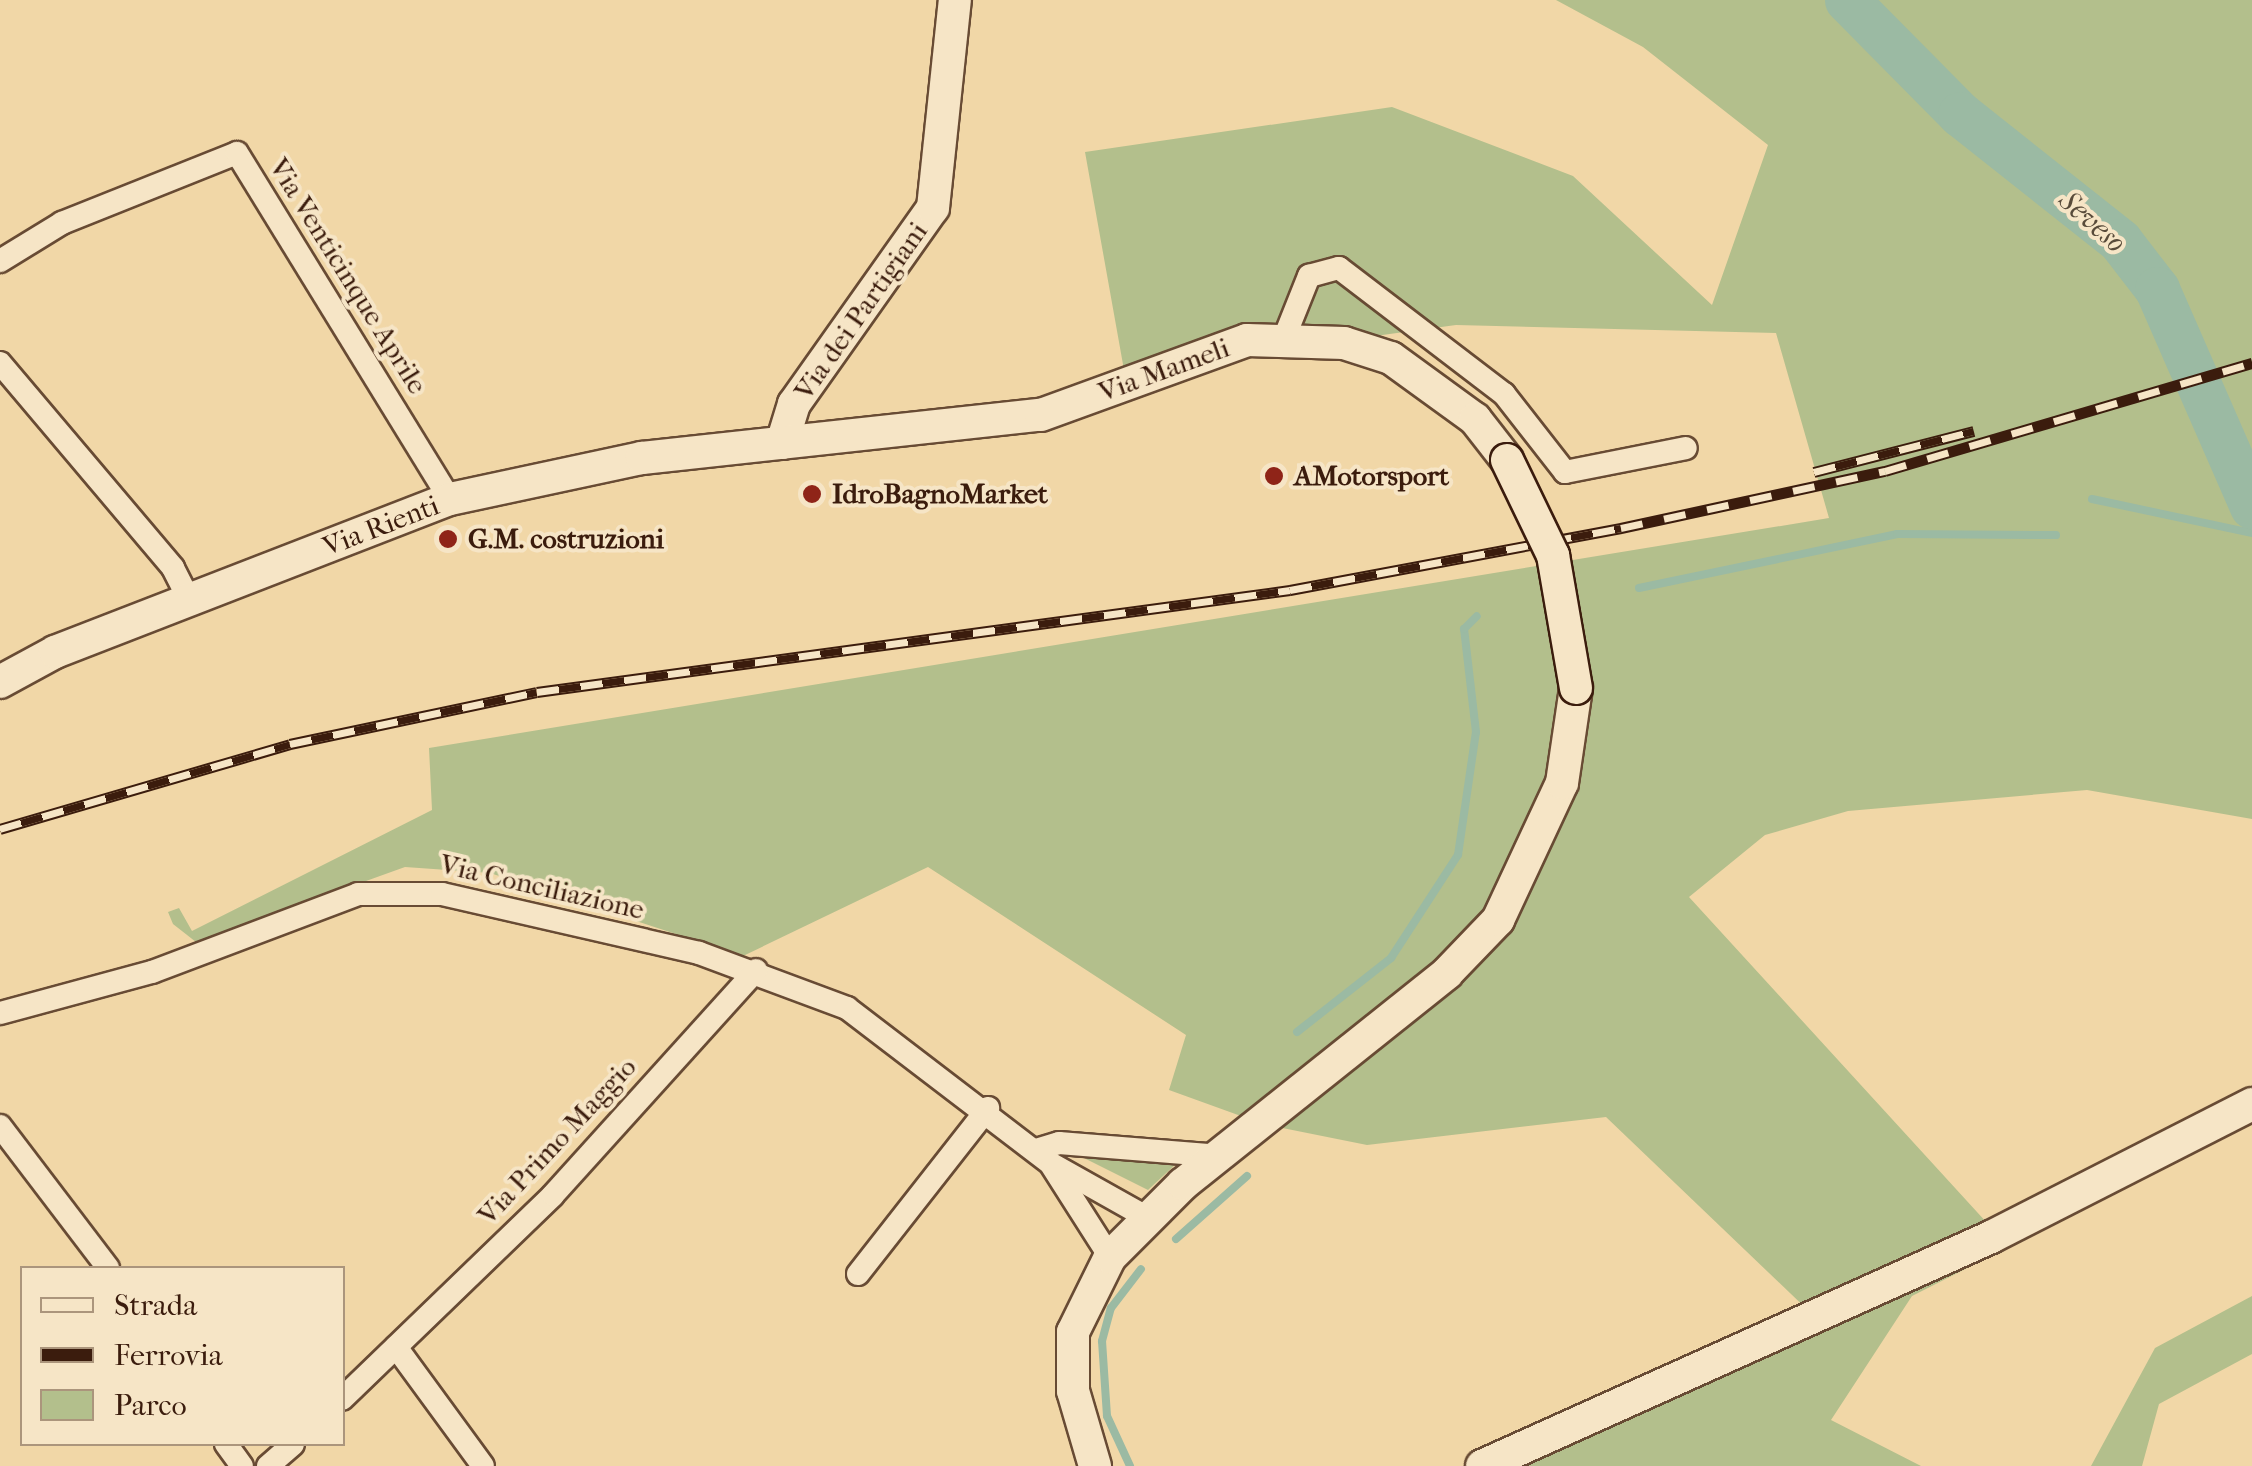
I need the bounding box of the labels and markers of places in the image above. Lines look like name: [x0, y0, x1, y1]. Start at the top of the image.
place label: AMotorsport: [1294, 459, 1449, 493]
marker: AMotorsport: [1263, 465, 1285, 487]
place label: IdroBagnoMarket: [832, 477, 1048, 511]
marker: IdroBagnoMarket: [801, 483, 823, 505]
place label: G.M. costruzioni: [468, 522, 664, 556]
marker: G.M. costruzioni: [437, 528, 459, 550]

